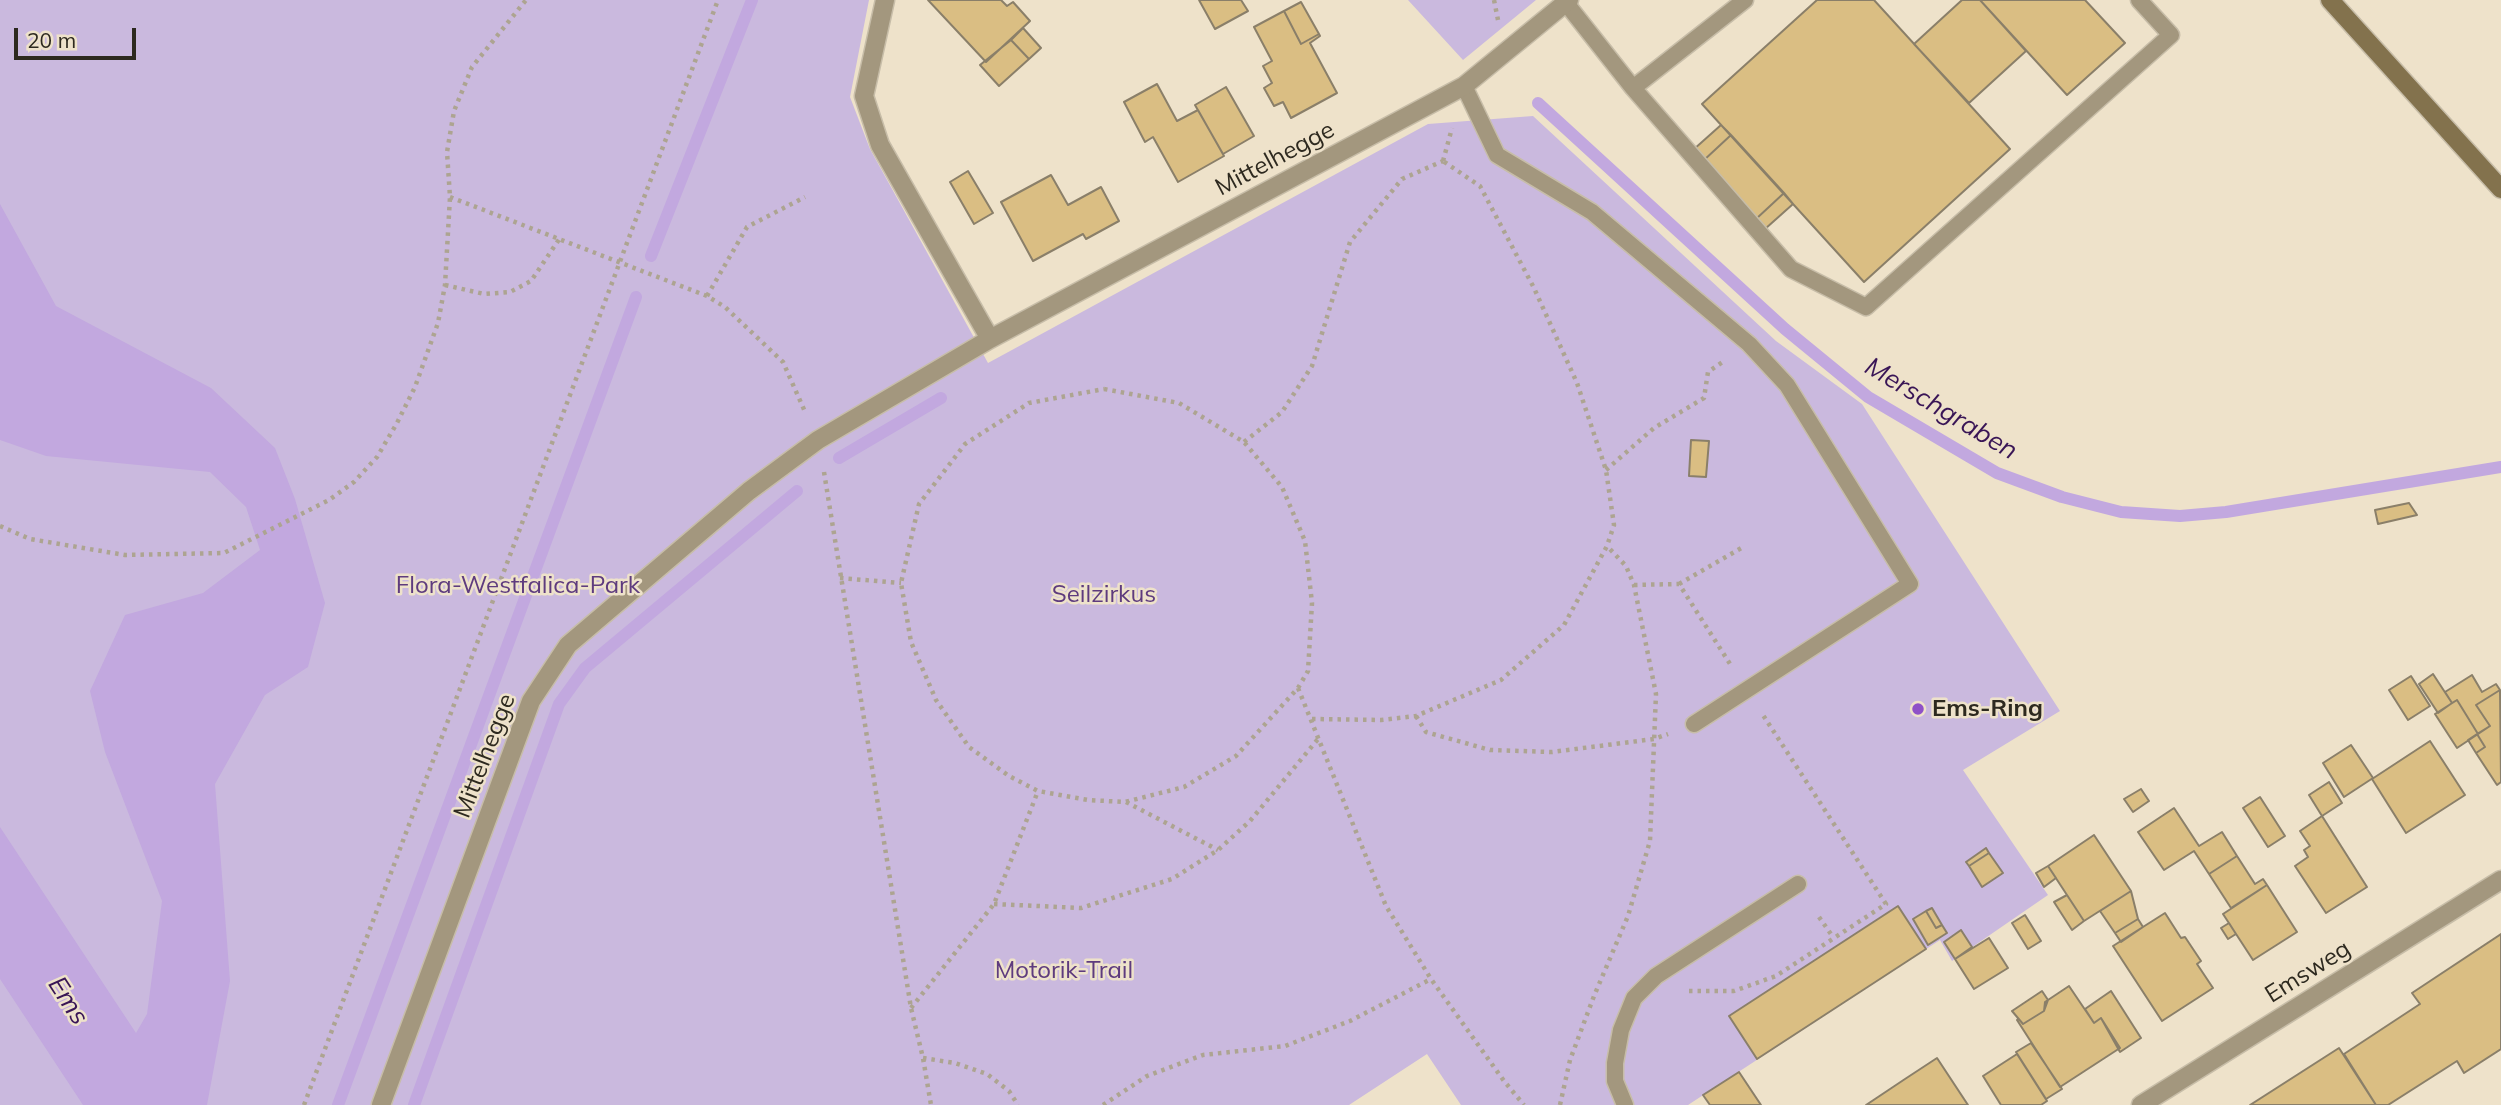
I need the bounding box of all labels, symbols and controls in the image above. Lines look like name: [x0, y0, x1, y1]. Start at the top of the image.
scale bar: [18, 14, 140, 58]
text: 20 m: [27, 27, 76, 53]
street label: Mittelhegge: [1211, 116, 1339, 202]
water label: Merschgraben: [1859, 351, 2023, 467]
park label: Flora-Westfalica-Park: [396, 572, 640, 600]
park label: Seilzirkus: [1052, 581, 1156, 609]
street label: Mittelhegge: [448, 690, 522, 822]
place label: Ems-Ring: [1932, 695, 2043, 723]
marker: Ems-Ring: [1910, 701, 1926, 717]
street label: Emsweg: [2260, 935, 2356, 1009]
park label: Motorik-Trail: [995, 957, 1133, 985]
water label: Ems: [41, 971, 95, 1031]

